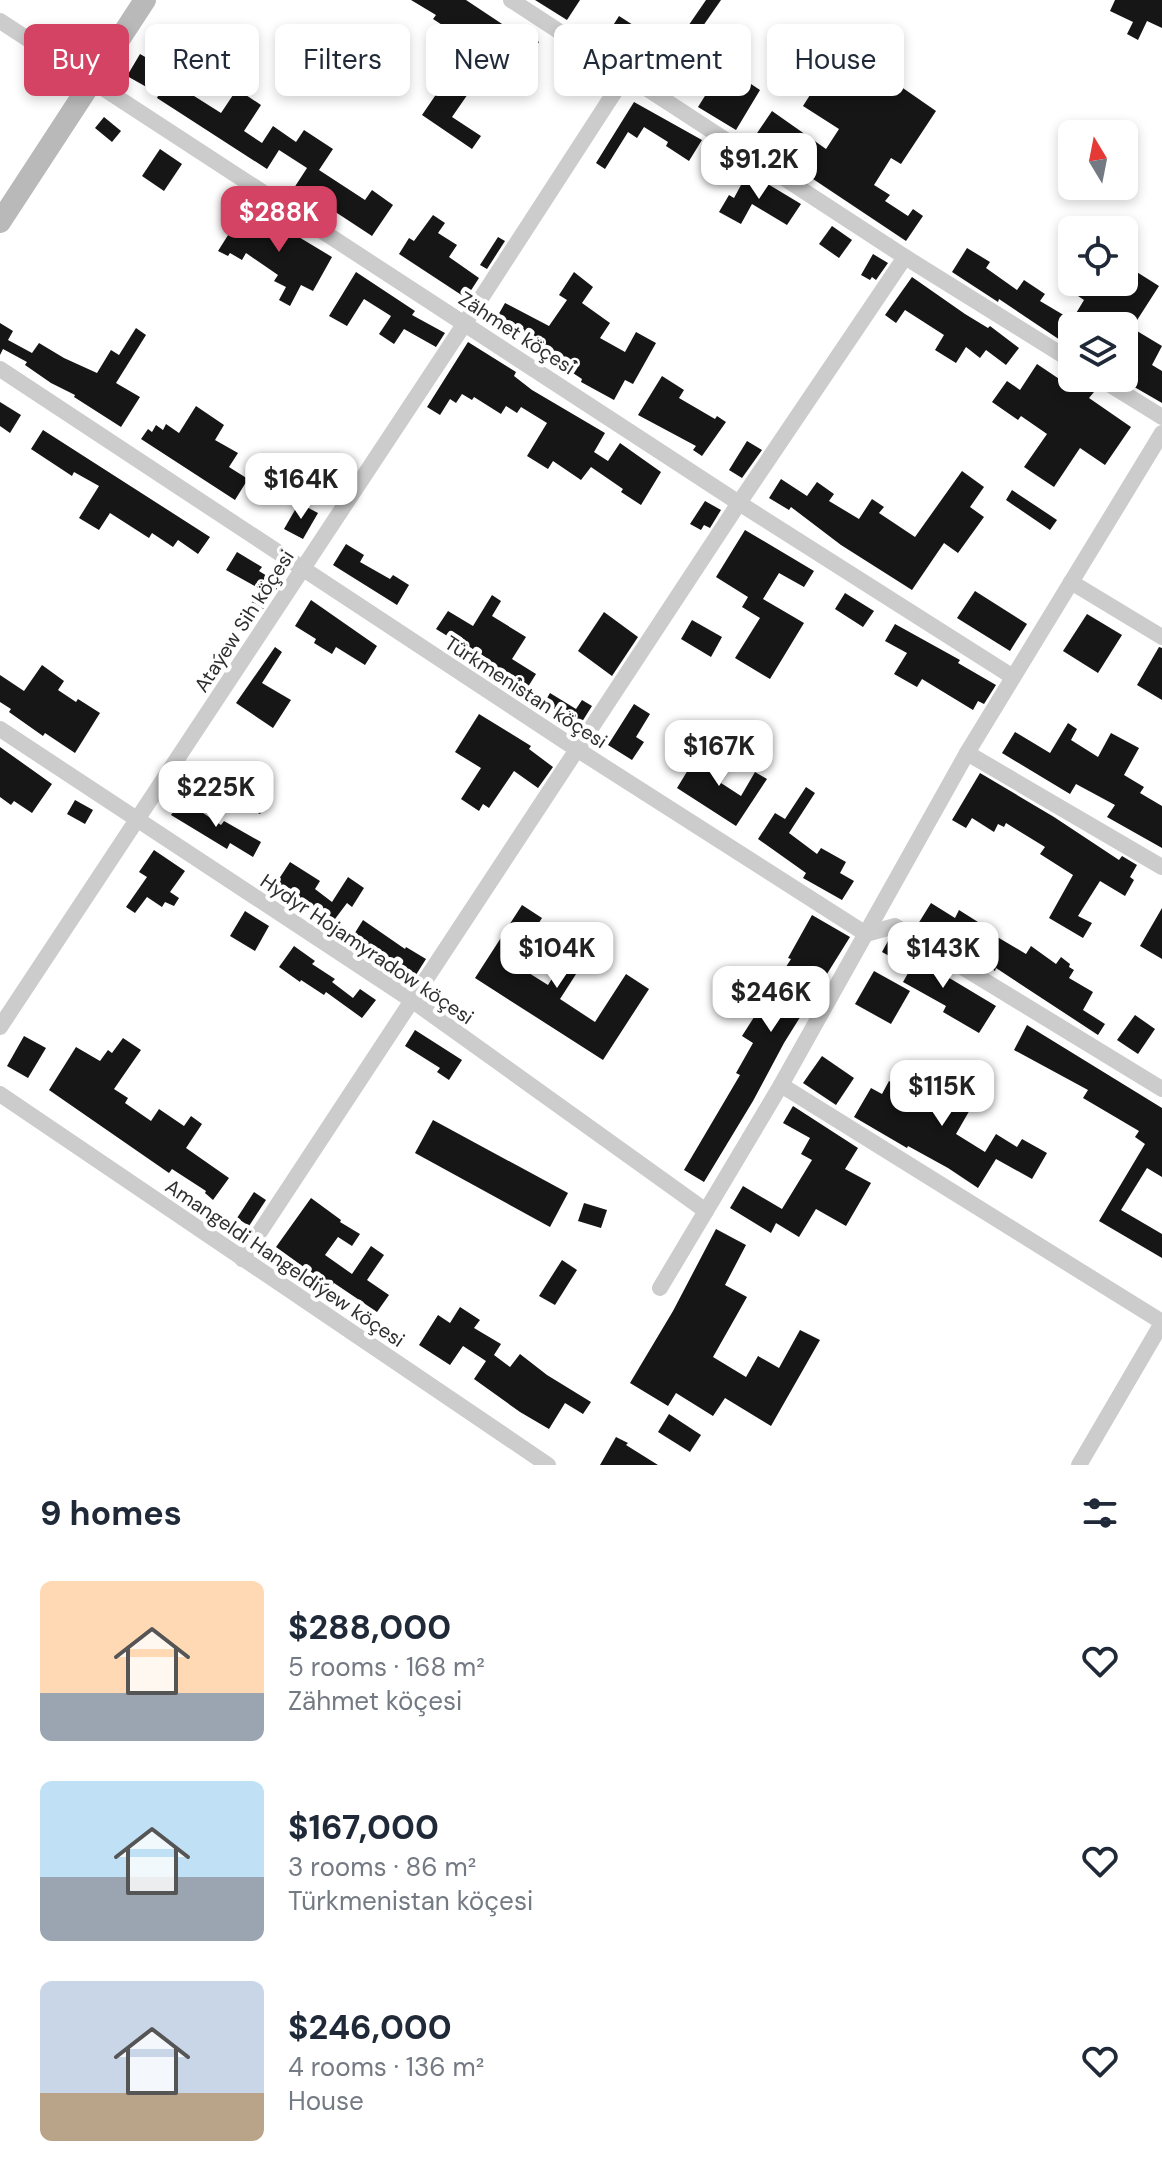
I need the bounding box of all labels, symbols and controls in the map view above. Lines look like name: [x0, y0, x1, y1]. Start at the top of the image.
chip: Buy: [24, 24, 129, 96]
chip: Rent: [145, 24, 259, 96]
chip: Filters: [275, 24, 410, 96]
chip: New: [426, 24, 538, 96]
chip: Apartment: [554, 24, 751, 96]
chip: House: [767, 24, 904, 96]
north arrow: [1058, 120, 1138, 200]
map controls: [1058, 120, 1138, 392]
pin: $91.2K: [694, 133, 824, 201]
text: $91.2K: [719, 142, 799, 176]
pin: $288K: [223, 186, 335, 254]
text: $288K: [239, 195, 319, 229]
button: locate: [1058, 216, 1138, 296]
street label: Zähmet köçesi: [454, 286, 580, 380]
button: layers: [1058, 312, 1138, 392]
pin: $164K: [245, 453, 357, 521]
text: $164K: [263, 462, 339, 496]
street label: Ataýew Sih köçesi: [188, 545, 300, 697]
street label: Türkmenistan köçesi: [440, 630, 612, 754]
pin: $167K: [663, 720, 775, 788]
text: $167K: [683, 729, 755, 763]
pin: $225K: [160, 761, 272, 829]
text: $225K: [177, 770, 255, 804]
street label: Hydyr Hojamyradow köçesi: [255, 868, 479, 1030]
pin: $104K: [501, 922, 613, 990]
pin: $143K: [887, 922, 999, 990]
text: $104K: [518, 931, 596, 965]
text: $143K: [906, 931, 980, 965]
pin: $246K: [715, 966, 827, 1034]
text: $246K: [731, 975, 811, 1009]
pin: $115K: [886, 1060, 998, 1128]
text: $115K: [908, 1069, 976, 1103]
street label: Amangeldi Hangeldiýew köçesi: [160, 1173, 410, 1353]
text: 9 homes: [40, 1491, 182, 1536]
icon: filters: [1078, 1491, 1122, 1535]
text: $288,000: [288, 1605, 451, 1650]
icon: home: [104, 1613, 200, 1709]
icon: heart: [1078, 1639, 1122, 1683]
text: 5 rooms · 168 m²: [288, 1650, 485, 1684]
text: Zähmet köçesi: [288, 1684, 462, 1718]
text: $167,000: [288, 1805, 439, 1850]
icon: home: [104, 1813, 200, 1909]
icon: heart: [1078, 1839, 1122, 1883]
text: 3 rooms · 86 m²: [288, 1850, 476, 1884]
text: Türkmenistan köçesi: [288, 1884, 533, 1918]
text: $246,000: [288, 2005, 452, 2050]
icon: home: [104, 2013, 200, 2109]
icon: heart: [1078, 2039, 1122, 2083]
text: 4 rooms · 136 m²: [288, 2050, 484, 2084]
text: House: [288, 2084, 364, 2118]

